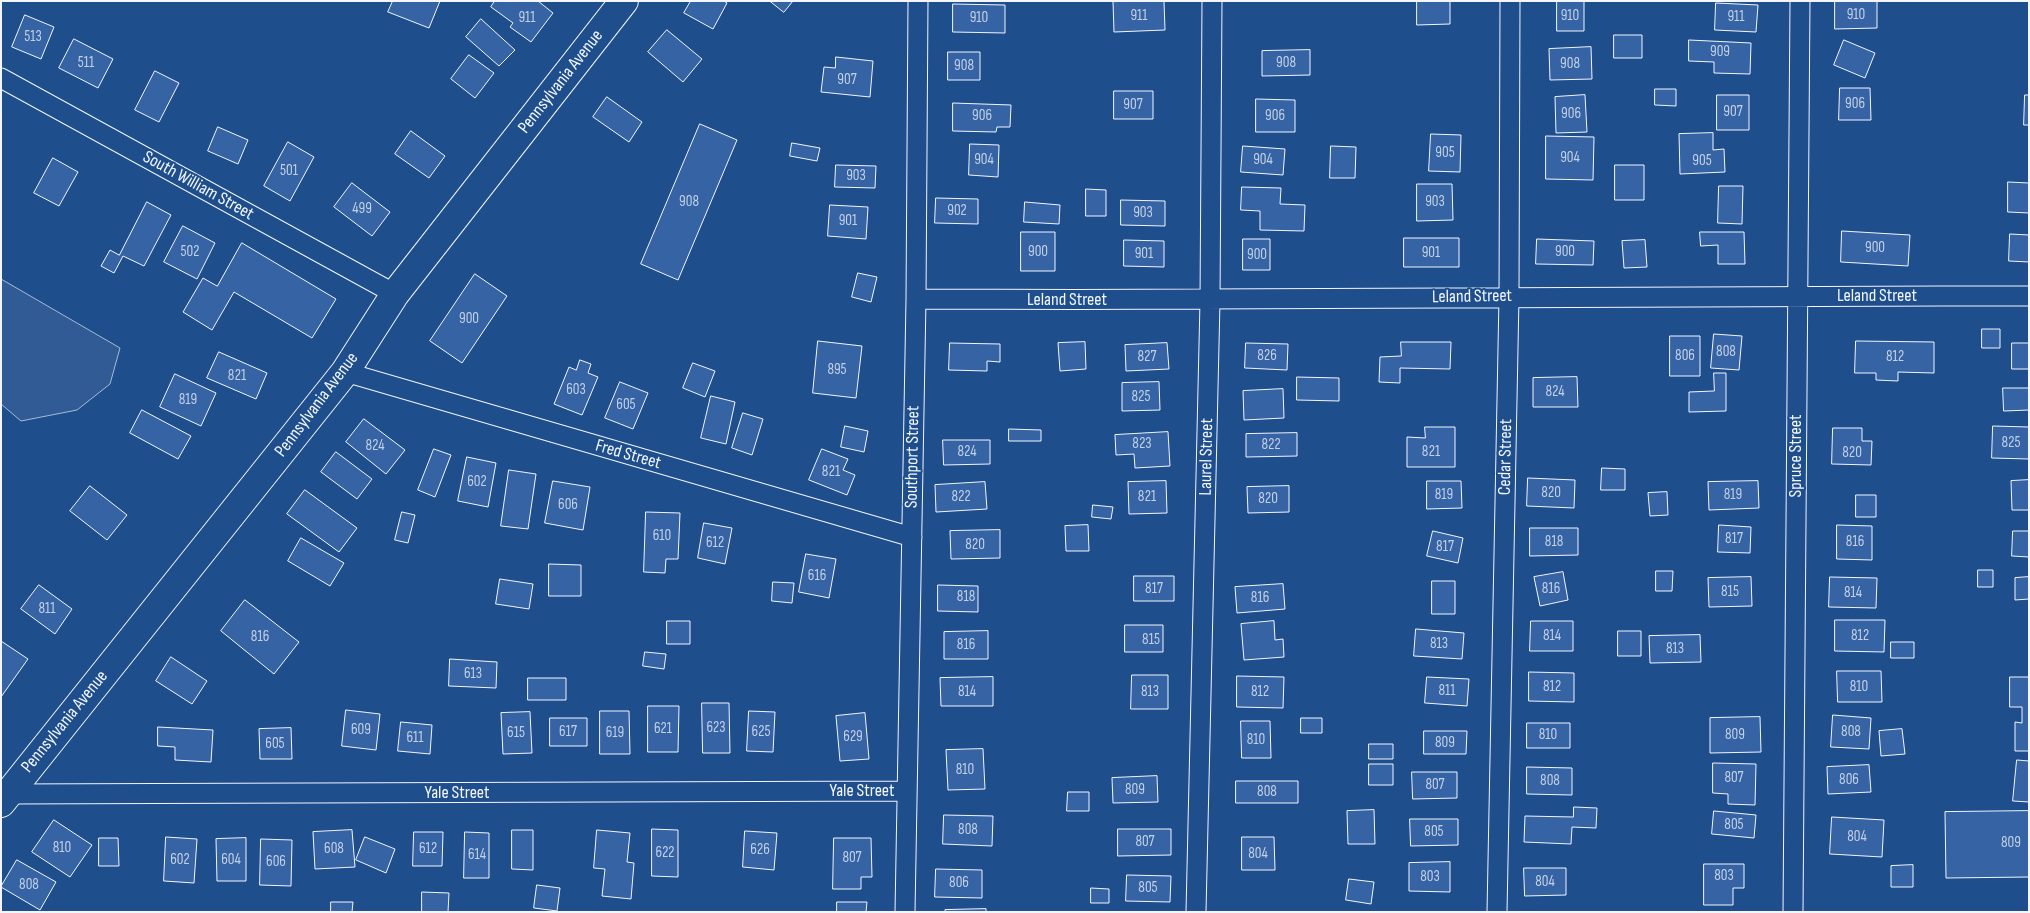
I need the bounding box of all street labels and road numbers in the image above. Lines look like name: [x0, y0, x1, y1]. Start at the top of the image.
street label: Pennsylvania Avenue: [514, 26, 608, 138]
street label: South William Street: [139, 147, 257, 225]
street label: Leland Street: [1837, 285, 1917, 307]
street label: Leland Street: [1432, 286, 1512, 308]
street label: Leland Street: [1027, 289, 1107, 311]
street label: Pennsylvania Avenue: [271, 348, 363, 462]
street label: Southport Street: [901, 406, 925, 508]
street label: Spruce Street: [1785, 414, 1807, 498]
street label: Laurel Street: [1196, 418, 1218, 496]
street label: Cedar Street: [1495, 419, 1517, 495]
street label: Fred Street: [593, 435, 663, 475]
street label: Pennsylvania Avenue: [17, 666, 113, 778]
street label: Yale Street: [829, 780, 895, 802]
street label: Yale Street: [424, 782, 490, 804]

